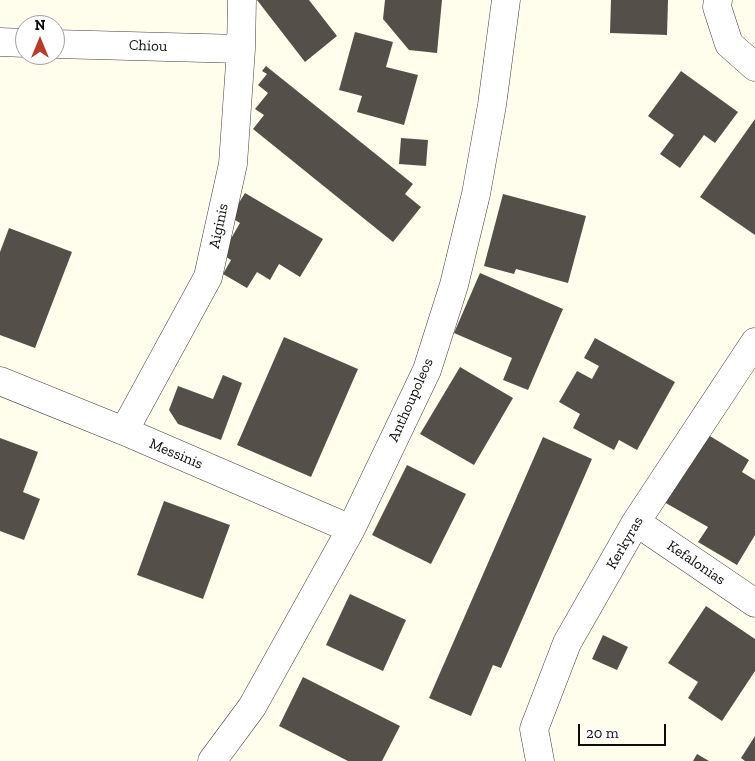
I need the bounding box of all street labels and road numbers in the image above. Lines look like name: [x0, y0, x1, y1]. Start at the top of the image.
street label: Chiou: [128, 36, 168, 56]
street label: Aiginis: [205, 202, 233, 250]
street label: Anthoupoleos: [385, 355, 437, 445]
street label: Messinis: [146, 435, 206, 473]
street label: Kerkyras: [603, 513, 647, 573]
street label: Kefalonias: [663, 537, 729, 589]

